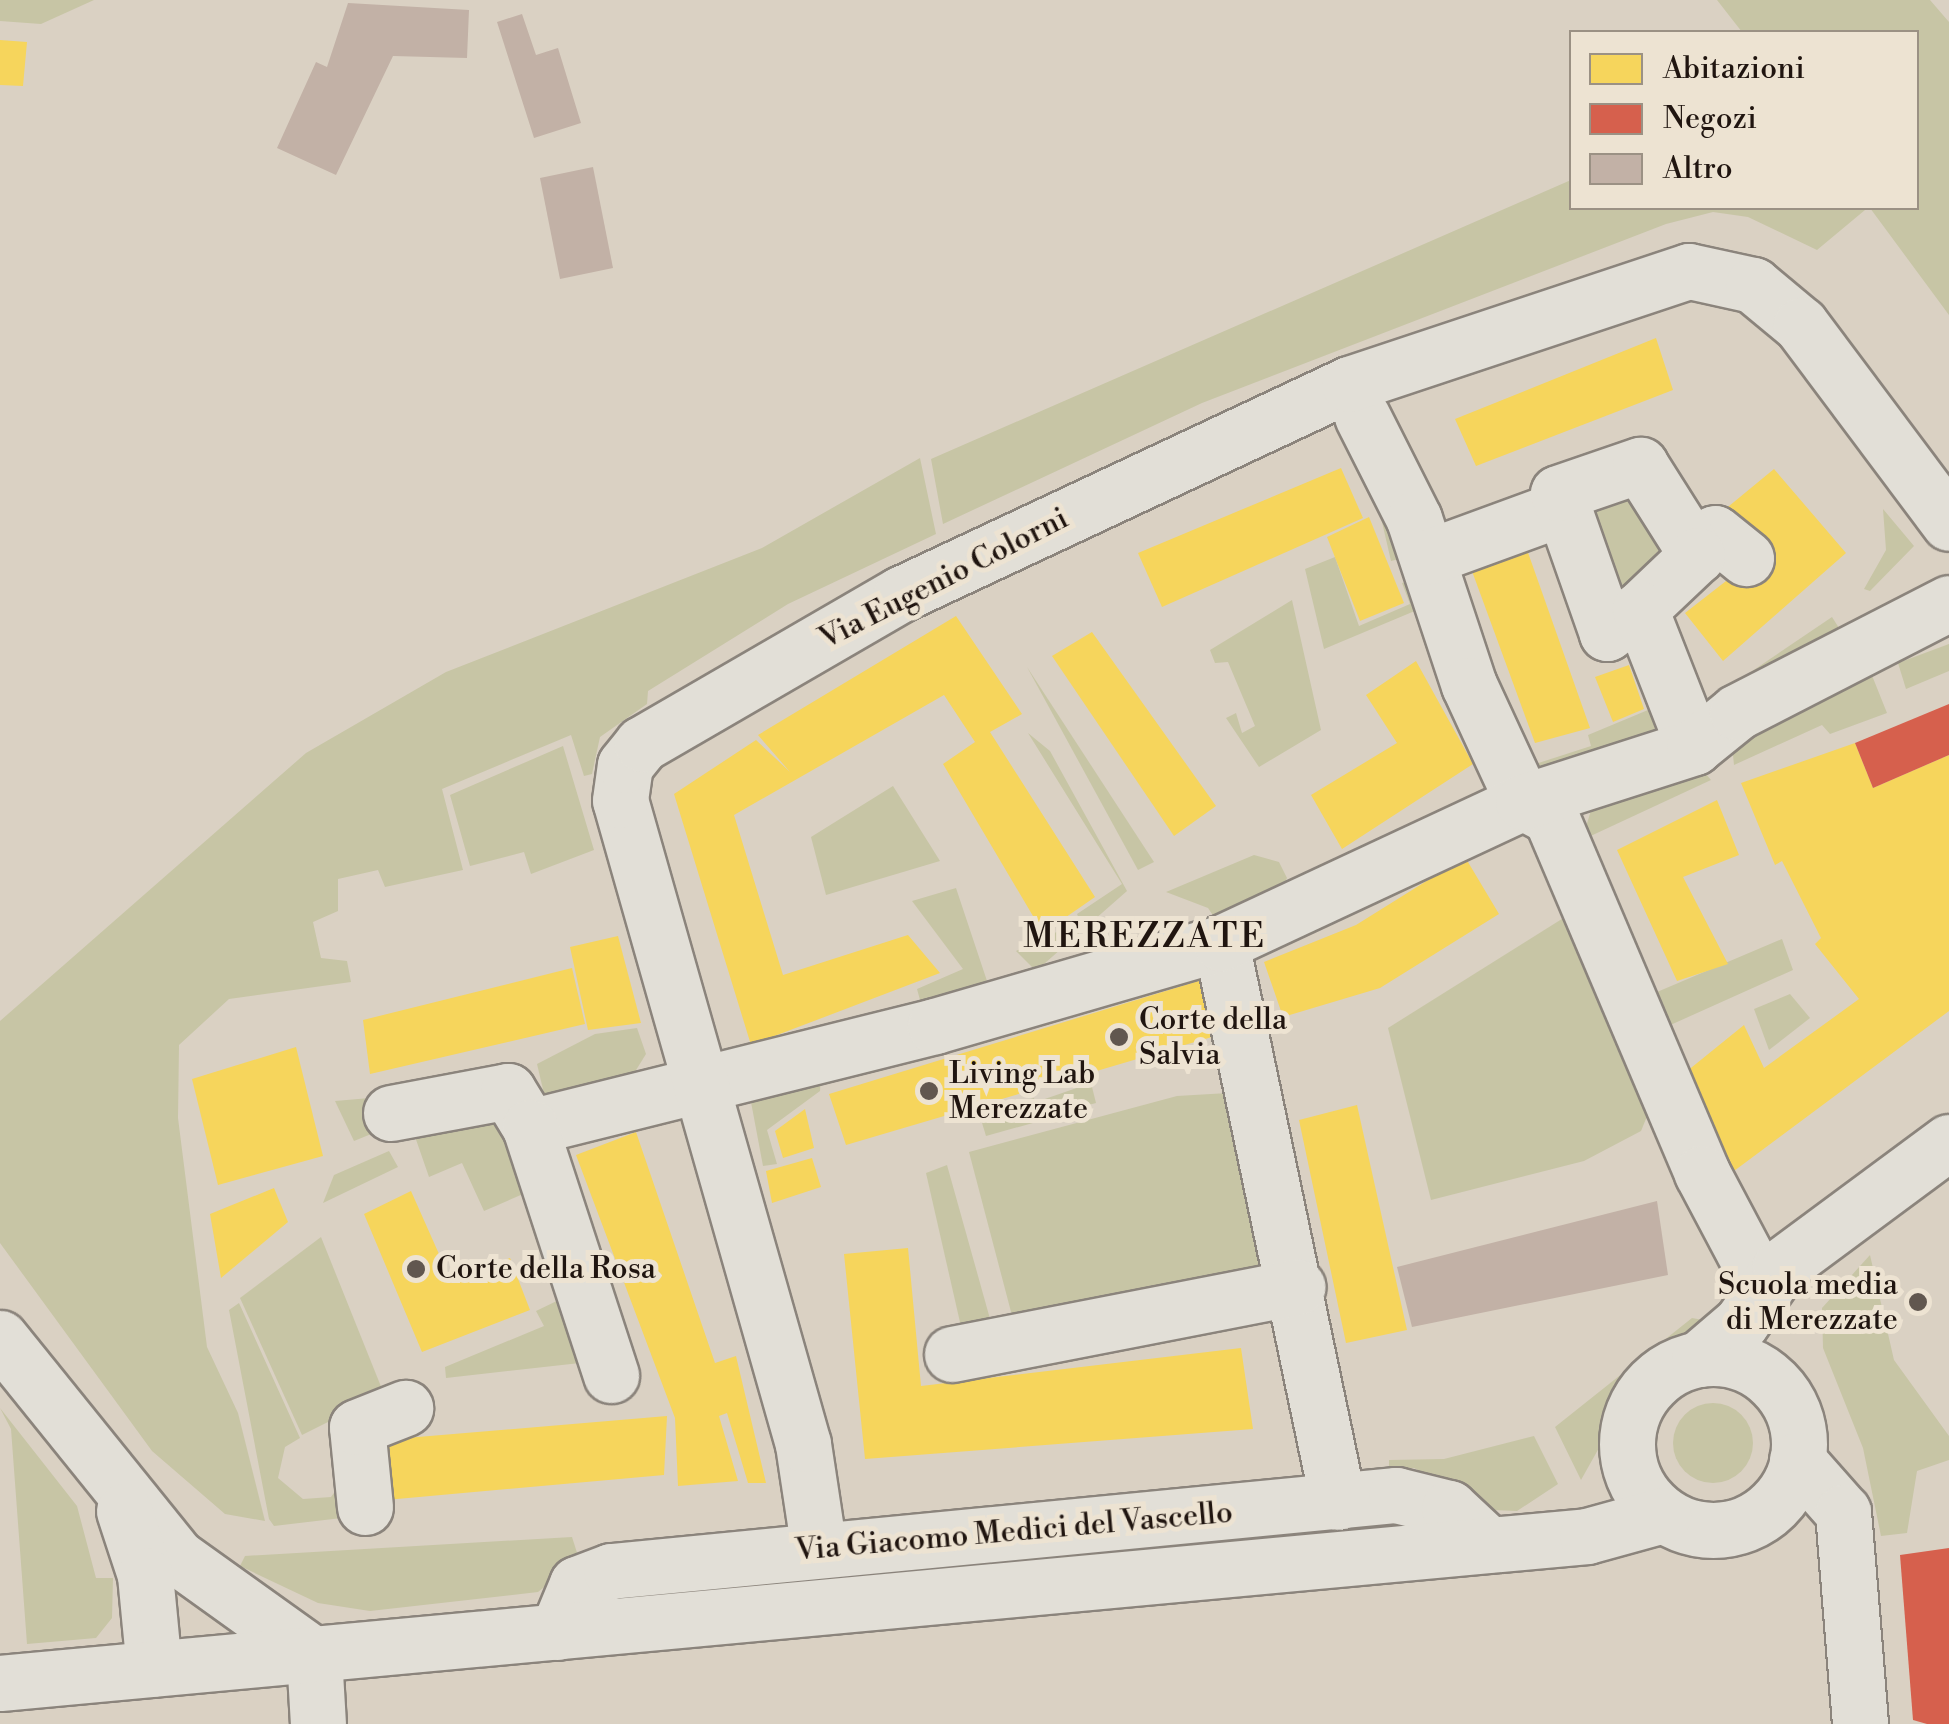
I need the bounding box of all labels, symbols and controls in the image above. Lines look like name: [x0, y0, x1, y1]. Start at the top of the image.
legend: [1569, 30, 1919, 210]
text: Abitazioni: [1663, 50, 1805, 88]
text: Negozi: [1663, 100, 1757, 138]
text: Altro: [1663, 150, 1733, 188]
street label: Via Eugenio Colorni: [814, 501, 1074, 657]
district label: MEREZZATE: [1023, 916, 1267, 958]
place label: Corte della Salvia: [1139, 1002, 1287, 1072]
marker: Corte della Salvia: [1108, 1026, 1130, 1048]
place label: Living Lab Merezzate: [949, 1056, 1095, 1126]
marker: Living Lab Merezzate: [918, 1080, 940, 1102]
place label: Corte della Rosa: [436, 1251, 656, 1287]
marker: Corte della Rosa: [405, 1258, 427, 1280]
place label: Scuola media di Merezzate: [1718, 1267, 1898, 1338]
marker: Scuola media di Merezzate: [1907, 1291, 1929, 1313]
street label: Via Giacomo Medici del Vascello: [794, 1495, 1234, 1569]

